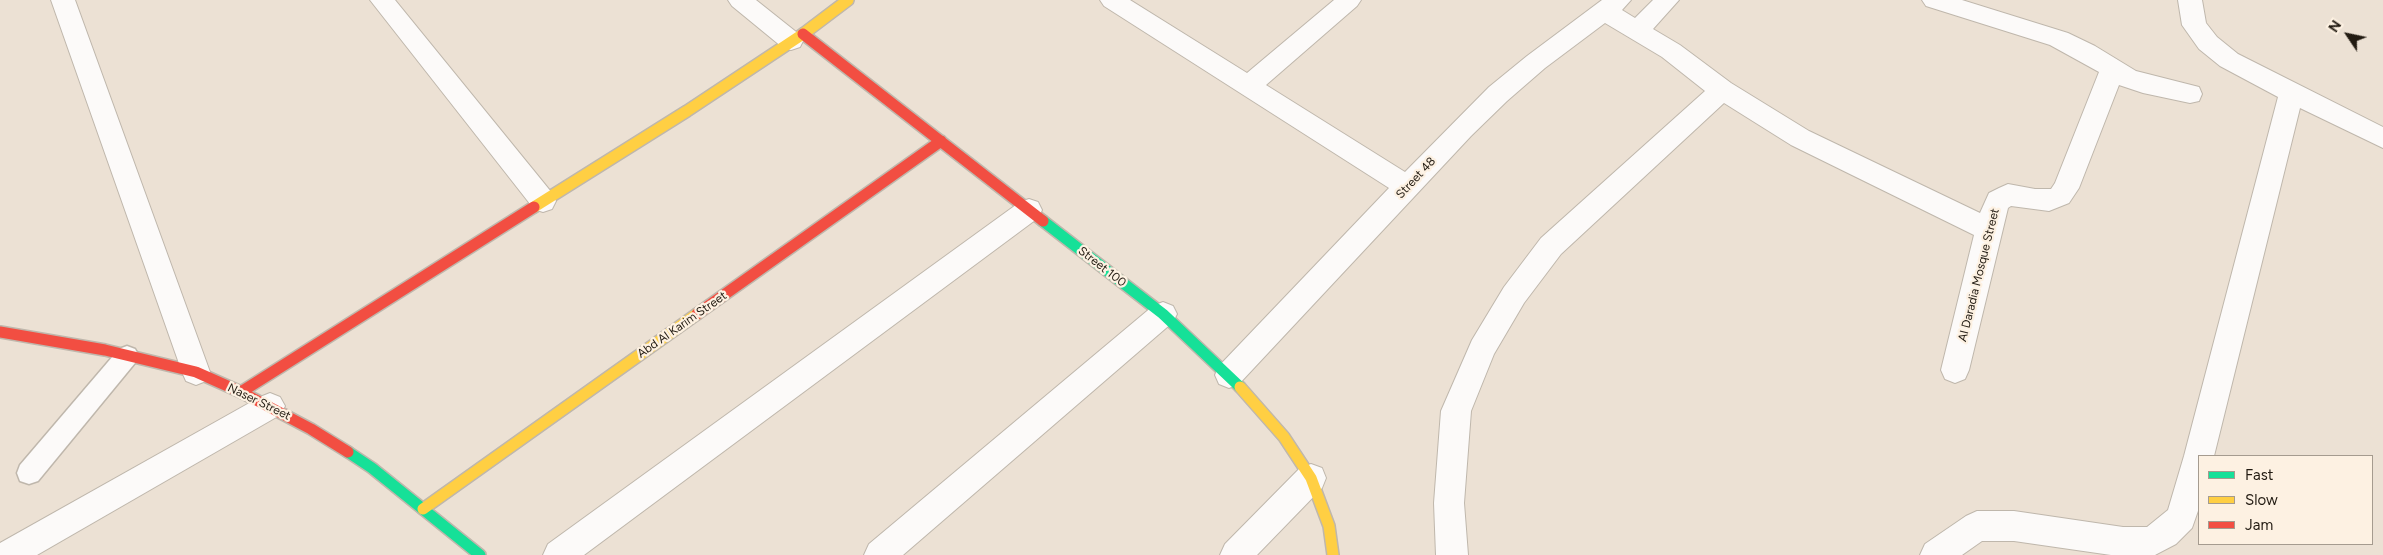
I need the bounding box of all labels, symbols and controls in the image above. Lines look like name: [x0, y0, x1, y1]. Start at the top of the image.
north arrow: [2323, 10, 2373, 60]
text: N: [2325, 17, 2345, 36]
street label: Street 48: [1393, 154, 1439, 202]
street label: Al Daradia Mosque Street: [1955, 207, 2003, 343]
street label: Street 100: [1075, 244, 1129, 290]
street label: Abd Al Karim Street: [635, 289, 729, 361]
street label: Naser Street: [225, 381, 293, 423]
legend: [2198, 455, 2373, 545]
text: Fast: [2245, 466, 2273, 484]
text: Slow: [2245, 491, 2278, 509]
text: Jam: [2245, 516, 2273, 534]

